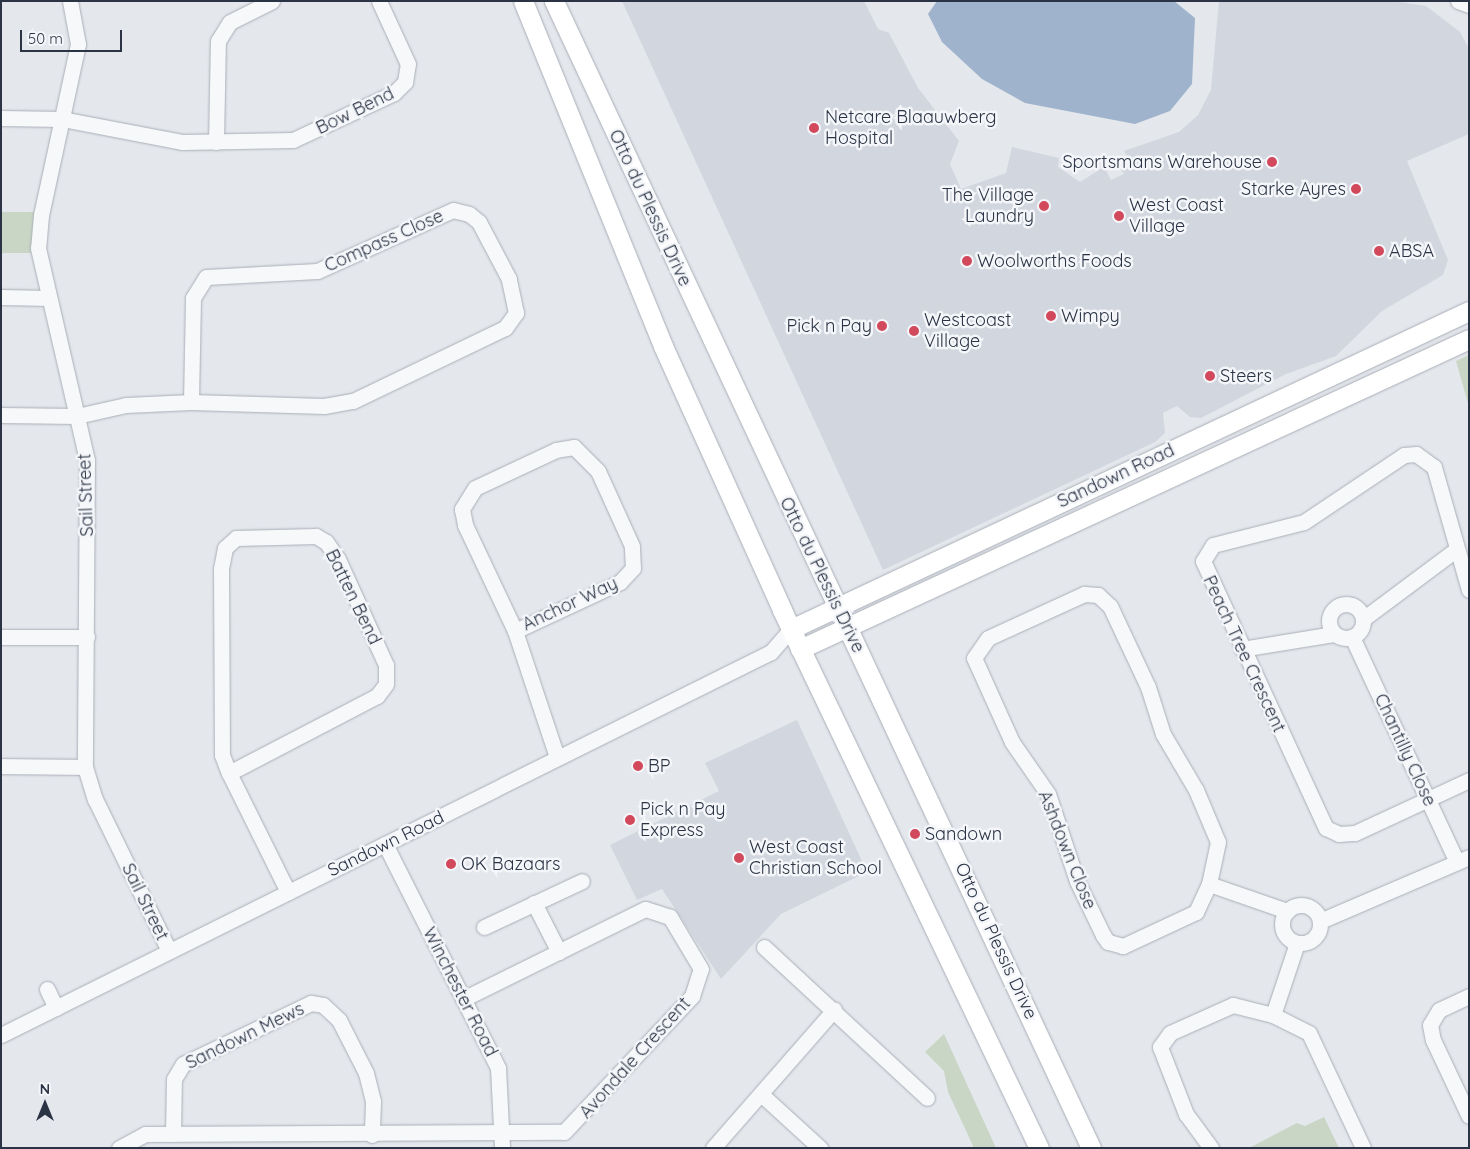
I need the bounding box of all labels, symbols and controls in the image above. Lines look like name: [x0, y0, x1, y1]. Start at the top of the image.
scale bar: [22, 20, 125, 52]
text: 50 m: [28, 29, 63, 48]
street label: Bow Bend: [312, 83, 398, 139]
place label: Netcare Blaauwberg Hospital: [825, 107, 997, 150]
marker: Netcare Blaauwberg Hospital: [807, 121, 821, 135]
street label: Otto du Plessis Drive: [604, 126, 696, 290]
place label: Sportsmans Warehouse: [1062, 151, 1262, 173]
marker: Sportsmans Warehouse: [1266, 156, 1278, 168]
place label: Starke Ayres: [1241, 178, 1346, 200]
marker: Starke Ayres: [1350, 183, 1362, 195]
place label: The Village Laundry: [942, 185, 1034, 228]
place label: West Coast Village: [1129, 195, 1224, 238]
marker: The Village Laundry: [1038, 200, 1050, 212]
street label: Compass Close: [321, 205, 447, 277]
marker: West Coast Village: [1113, 210, 1125, 222]
place label: ABSA: [1389, 240, 1434, 262]
marker: ABSA: [1373, 245, 1385, 257]
place label: Woolworths Foods: [977, 250, 1132, 272]
marker: Woolworths Foods: [961, 255, 973, 267]
place label: Wimpy: [1061, 305, 1120, 327]
place label: Westcoast Village: [924, 310, 1011, 352]
marker: Wimpy: [1045, 310, 1057, 322]
place label: Pick n Pay: [786, 315, 872, 337]
marker: Pick n Pay: [876, 320, 888, 332]
marker: Westcoast Village: [908, 325, 920, 337]
place label: Steers: [1220, 365, 1272, 387]
marker: Steers: [1204, 370, 1216, 382]
street label: Sandown Road: [1054, 439, 1178, 513]
street label: Sail Street: [74, 453, 98, 537]
street label: Otto du Plessis Drive: [775, 494, 869, 656]
street label: Batten Bend: [321, 546, 385, 648]
street label: Peach Tree Crescent: [1198, 572, 1290, 736]
street label: Anchor Way: [519, 573, 621, 635]
street label: Chantilly Close: [1370, 690, 1440, 810]
place label: BP: [648, 755, 670, 777]
marker: BP: [632, 760, 644, 772]
street label: Ashdown Close: [1033, 787, 1101, 913]
place label: Pick n Pay Express: [640, 799, 726, 842]
street label: Sandown Road: [324, 807, 448, 881]
marker: Pick n Pay Express: [624, 814, 636, 826]
place label: Sandown: [925, 823, 1002, 845]
marker: Sandown: [909, 828, 921, 840]
place label: West Coast Christian School: [749, 837, 882, 880]
marker: West Coast Christian School: [733, 852, 745, 864]
place label: OK Bazaars: [461, 853, 560, 875]
marker: OK Bazaars: [445, 858, 457, 870]
street label: Otto du Plessis Drive: [950, 859, 1042, 1023]
street label: Sail Street: [117, 860, 173, 944]
street label: Winchester Road: [418, 924, 502, 1060]
street label: Avondale Crescent: [575, 993, 695, 1123]
street label: Sandown Mews: [182, 998, 308, 1074]
north arrow: [20, 1079, 70, 1129]
text: N: [40, 1080, 50, 1098]

